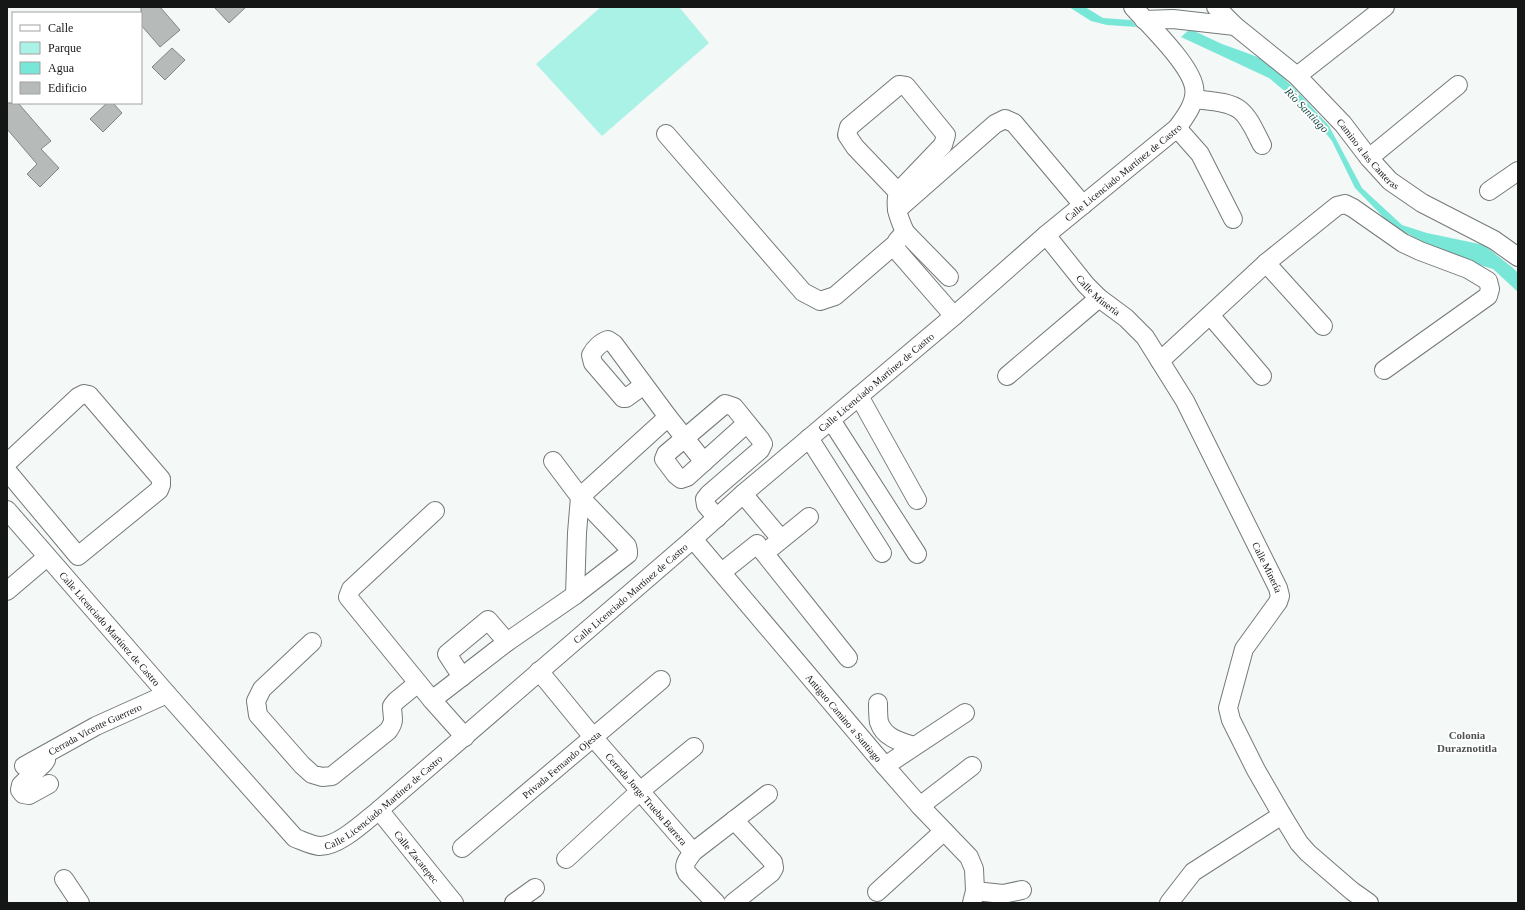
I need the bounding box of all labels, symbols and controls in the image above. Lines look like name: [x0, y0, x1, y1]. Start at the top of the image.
legend: [12, 12, 142, 104]
text: Calle: [48, 21, 73, 35]
text: Parque: [48, 41, 81, 55]
text: Agua: [48, 61, 75, 75]
text: Edificio: [48, 81, 87, 95]
water label: Río Santiago: [1282, 85, 1332, 135]
street label: Camino a las Canteras: [1335, 116, 1401, 192]
street label: Calle Licenciado Martínez de Castro: [1063, 122, 1184, 223]
street label: Calle Minería: [1074, 273, 1123, 318]
street label: Calle Licenciado Martínez de Castro: [816, 331, 936, 434]
street label: Calle Minería: [1250, 540, 1284, 594]
street label: Calle Licenciado Martínez de Castro: [571, 541, 690, 646]
street label: Calle Licenciado Martínez de Castro: [57, 570, 162, 688]
street label: Antiguo Camino a Santiago: [804, 672, 884, 764]
street label: Cerrada Vicente Guerrero: [46, 701, 143, 757]
street label: Privada Fernando Ojesta: [520, 728, 603, 801]
district label: Colonia Duraznotitla: [1437, 729, 1497, 754]
street label: Cerrada Jorge Trueba Barrera: [603, 751, 690, 848]
street label: Calle Licenciado Martínez de Castro: [323, 753, 445, 852]
street label: Calle Zacatepec: [392, 829, 441, 886]

